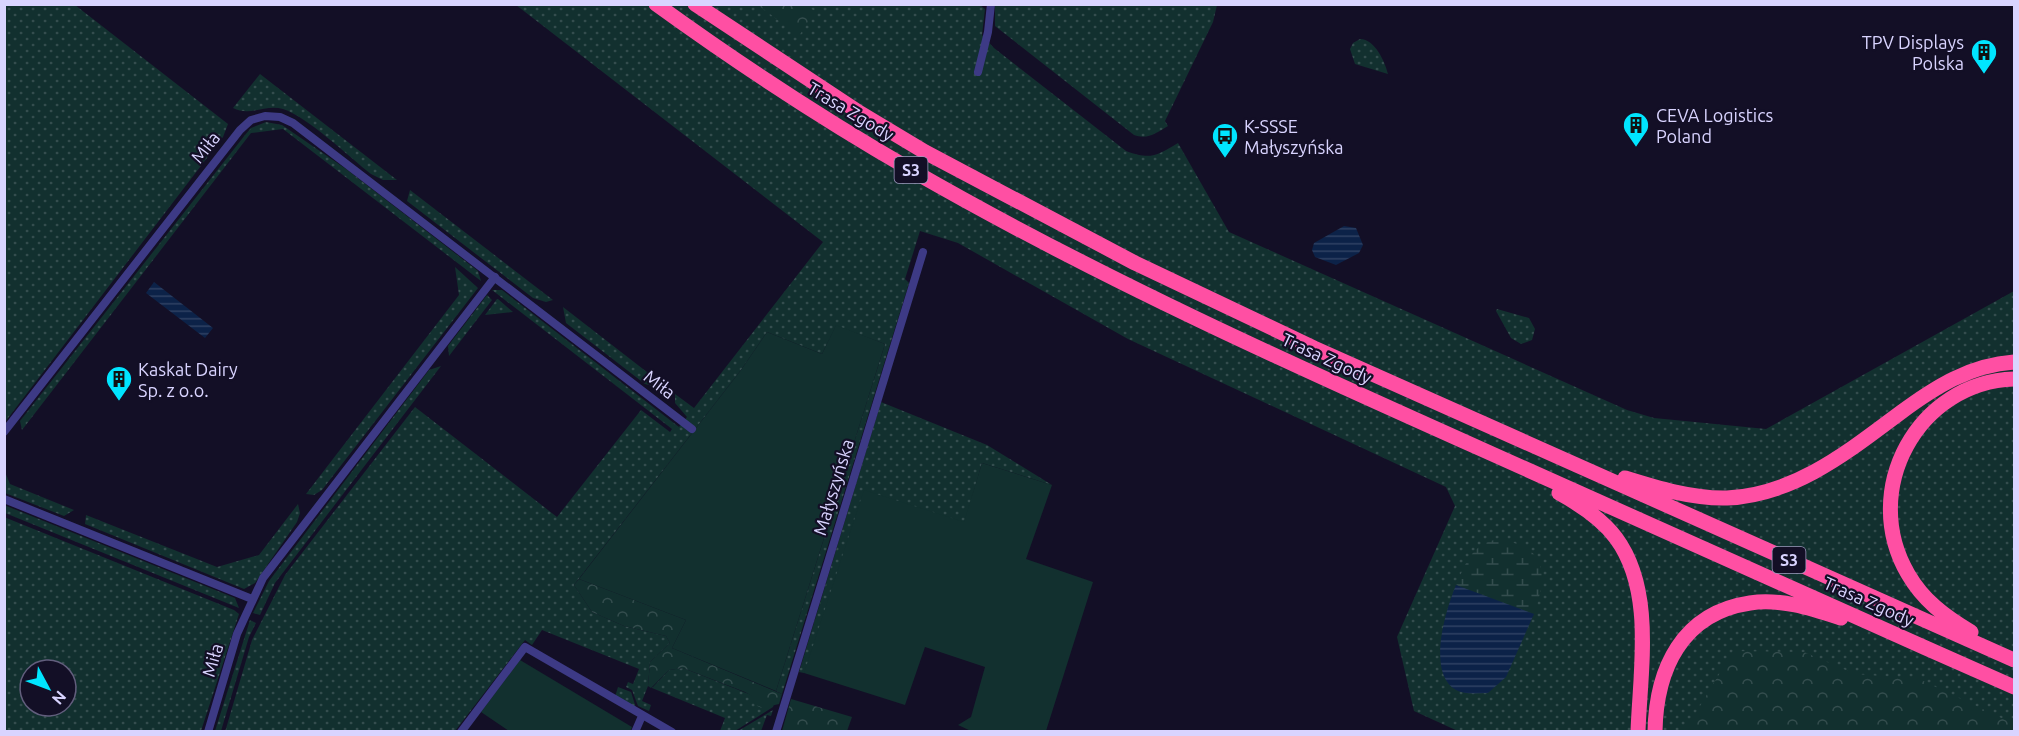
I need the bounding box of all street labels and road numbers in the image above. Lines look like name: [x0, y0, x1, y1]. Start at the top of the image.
street label: Trasa Zgody: [804, 78, 898, 145]
street label: Miła: [186, 127, 224, 167]
road number: S3: [894, 157, 928, 183]
street label: Trasa Zgody: [1279, 329, 1375, 388]
street label: Miła: [640, 366, 680, 402]
street label: Małyszyńska: [809, 436, 857, 538]
road number: S3: [1772, 547, 1806, 573]
street label: Trasa Zgody: [1821, 572, 1918, 630]
street label: Miła: [198, 641, 226, 679]

